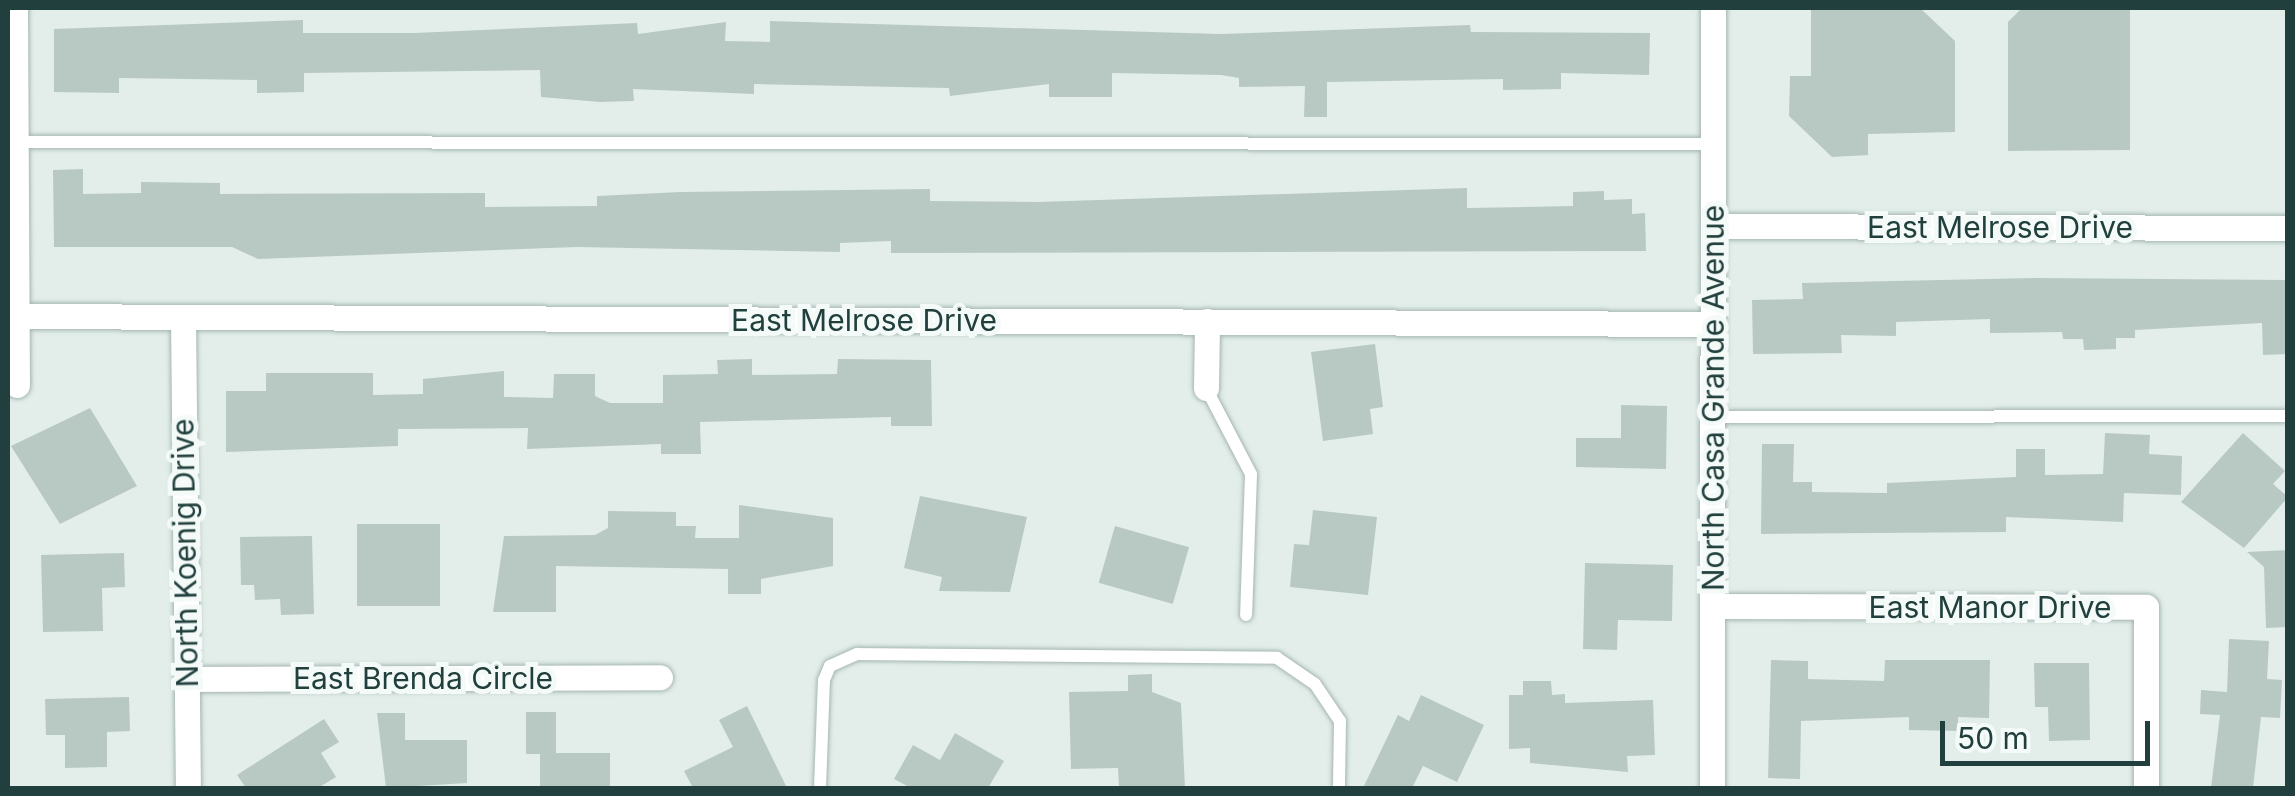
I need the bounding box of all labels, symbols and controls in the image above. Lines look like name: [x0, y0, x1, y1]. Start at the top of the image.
street label: North Casa Grande Avenue: [1695, 205, 1731, 591]
street label: East Melrose Drive: [1867, 209, 2133, 245]
street label: East Melrose Drive: [731, 302, 997, 338]
street label: North Koenig Drive: [165, 418, 205, 688]
street label: East Manor Drive: [1869, 589, 2111, 625]
street label: East Brenda Circle: [293, 660, 553, 696]
scale bar: [1945, 701, 2155, 763]
text: 50 m: [1957, 720, 2029, 756]

